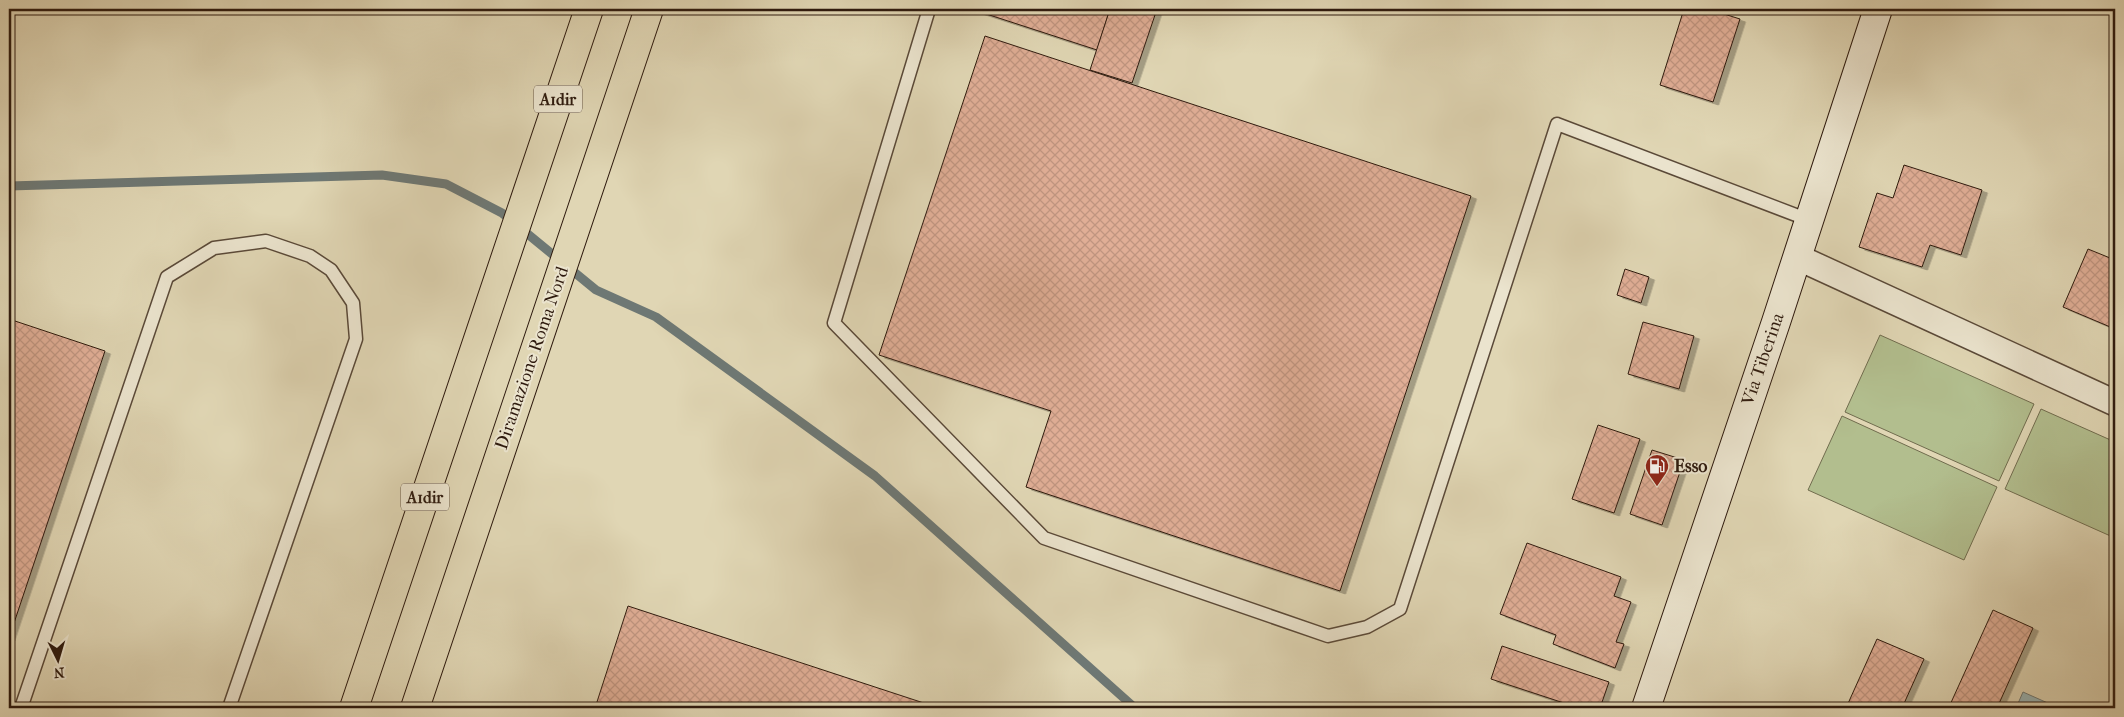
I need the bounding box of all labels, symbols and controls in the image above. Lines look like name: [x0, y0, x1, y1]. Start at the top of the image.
road number: A1dir: [534, 86, 582, 112]
street label: Diramazione Roma Nord: [491, 264, 573, 452]
street label: Via Tiberina: [1737, 309, 1789, 409]
fuel station icon: Esso: [1644, 453, 1670, 487]
place label: Esso: [1674, 456, 1707, 477]
road number: A1dir: [401, 484, 449, 511]
north arrow: [32, 634, 82, 684]
text: N: [53, 664, 65, 681]

